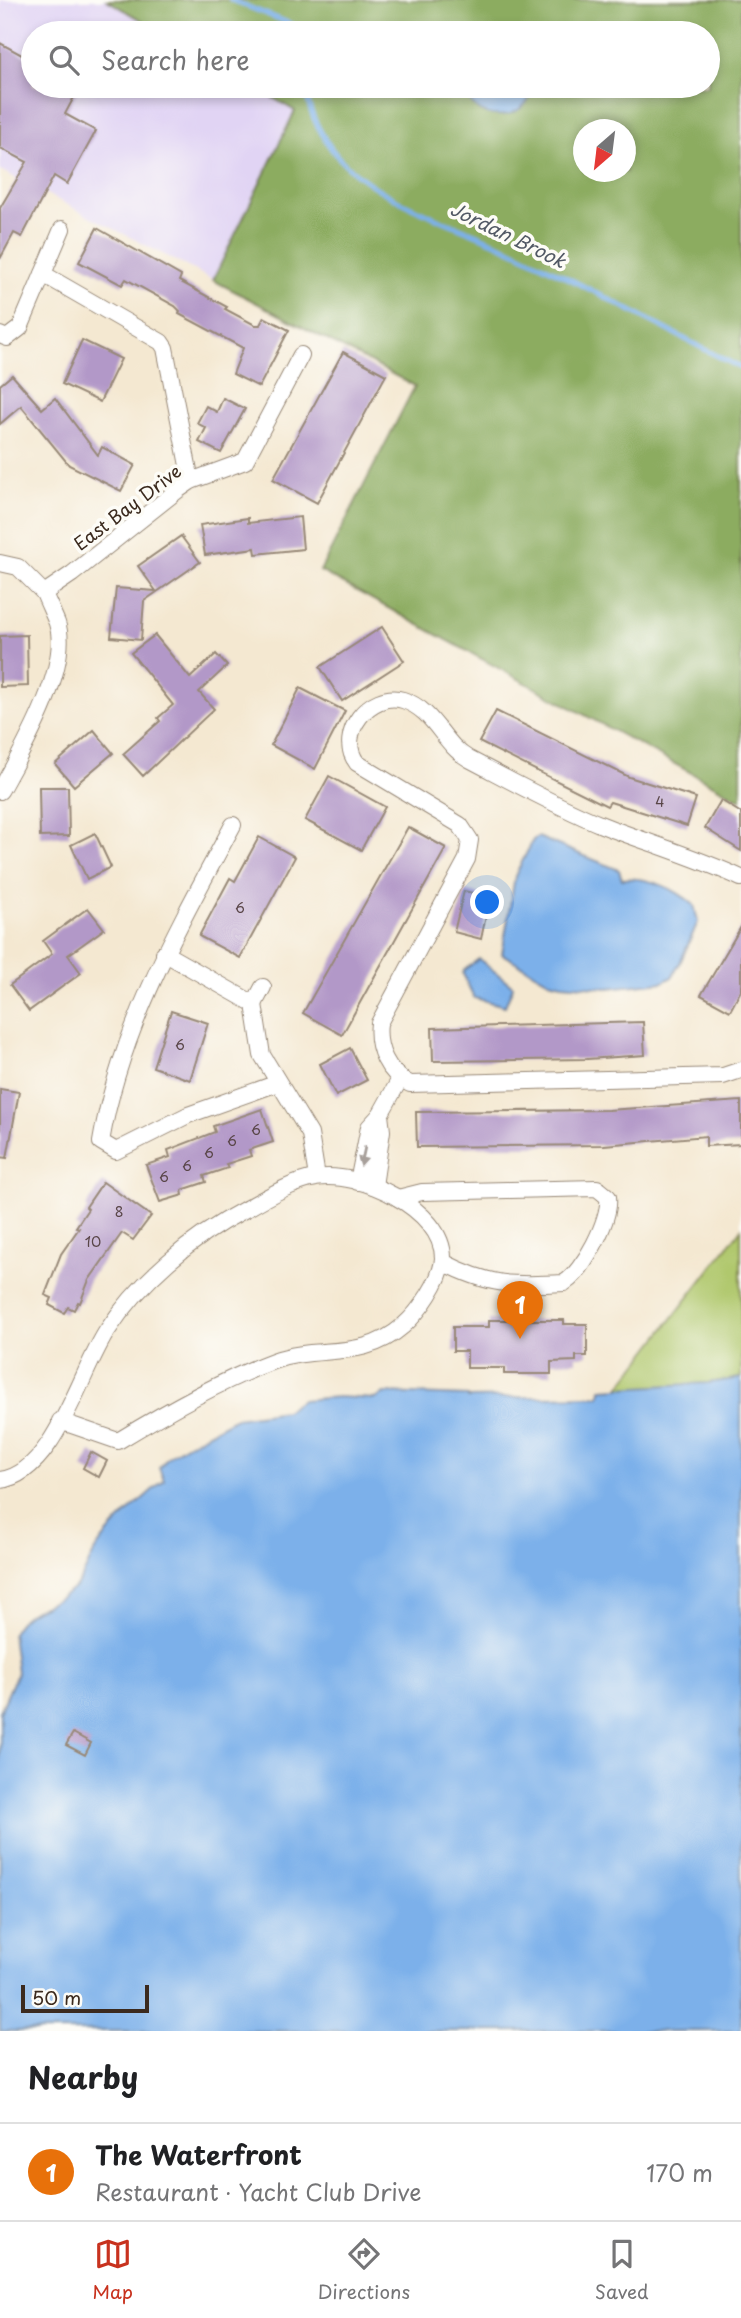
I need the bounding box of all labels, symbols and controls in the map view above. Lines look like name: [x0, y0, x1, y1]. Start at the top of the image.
search box: [21, 21, 720, 98]
text: Search here: [101, 40, 250, 79]
icon: search: [45, 41, 83, 79]
north arrow: [573, 119, 636, 182]
water label: Jordan Brook: [446, 194, 572, 275]
street label: East Bay Drive: [68, 457, 187, 556]
house number: 4: [655, 791, 665, 812]
your location: [470, 885, 504, 919]
house number: 6: [235, 897, 245, 918]
house number: 6: [175, 1034, 185, 1055]
house number: 6: [251, 1119, 261, 1140]
house number: 6: [227, 1130, 237, 1151]
house number: 6: [204, 1142, 214, 1163]
one-way arrow: [358, 1145, 369, 1167]
house number: 6: [182, 1155, 192, 1176]
house number: 6: [159, 1166, 169, 1187]
house number: 8: [115, 1201, 123, 1222]
house number: 10: [85, 1231, 101, 1252]
pin: 1: [497, 1281, 543, 1339]
scale bar: [21, 1982, 149, 2014]
text: 50 m: [32, 1983, 81, 2011]
text: Nearby: [28, 2054, 138, 2099]
text: The Waterfront: [95, 2135, 302, 2174]
text: 1: [46, 2155, 57, 2190]
text: 170 m: [646, 2155, 713, 2190]
text: Restaurant · Yacht Club Drive: [95, 2174, 421, 2209]
tab: Map: [92, 2235, 133, 2305]
tab: Directions: [318, 2235, 410, 2305]
tab: Saved: [595, 2235, 649, 2305]

